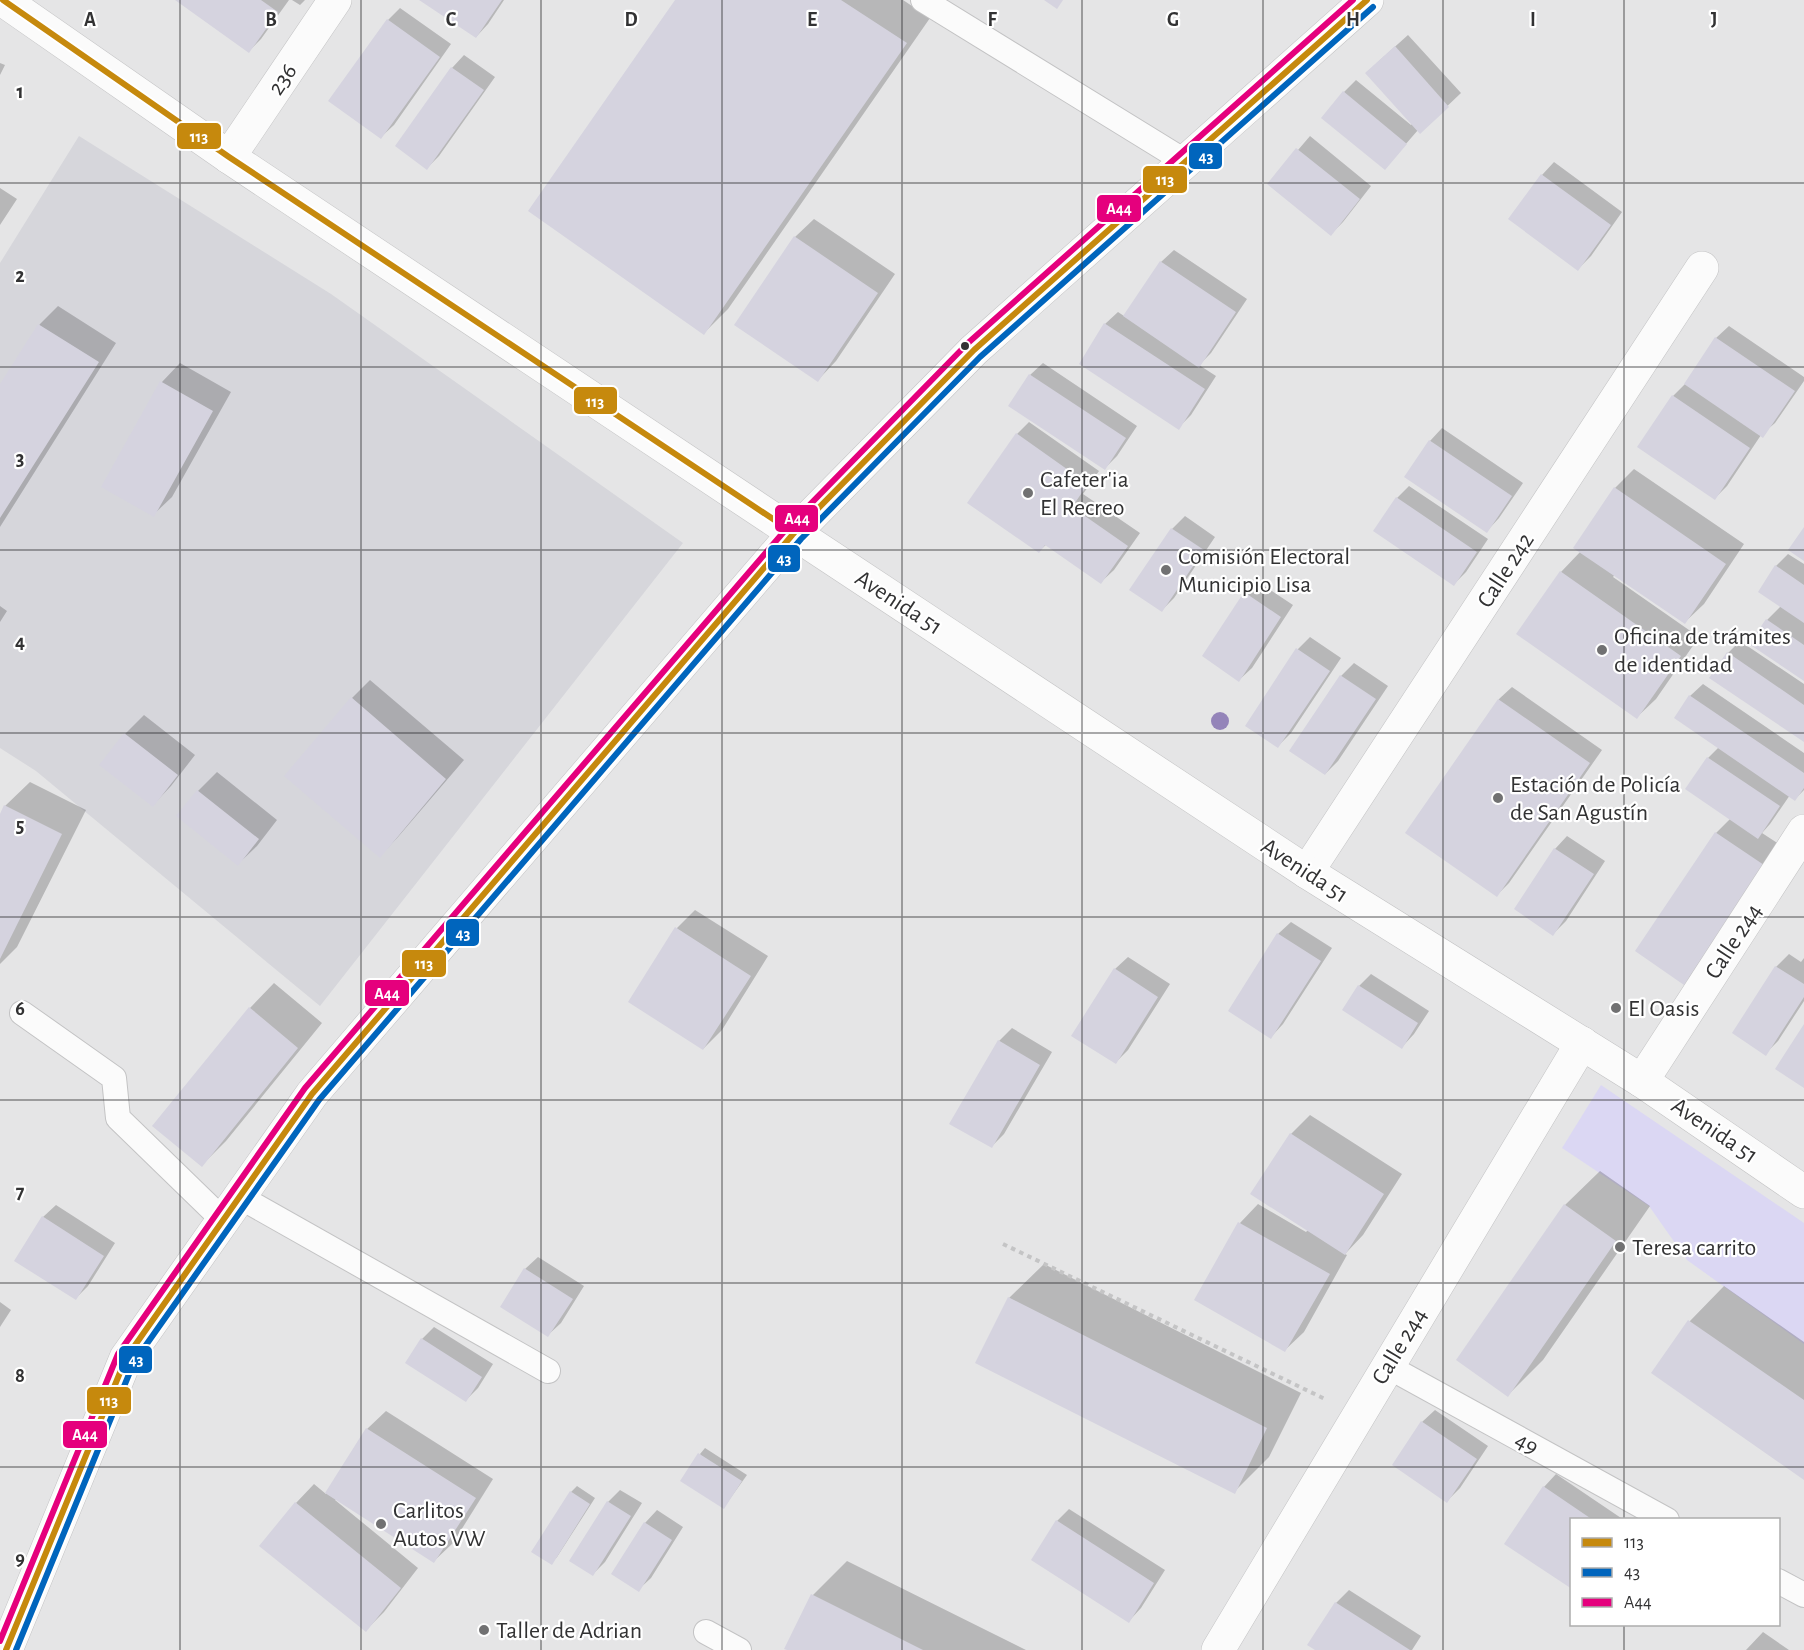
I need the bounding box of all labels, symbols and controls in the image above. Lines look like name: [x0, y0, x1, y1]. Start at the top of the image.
text: A: [84, 10, 96, 30]
text: B: [265, 10, 277, 30]
text: C: [446, 10, 457, 30]
text: D: [624, 10, 638, 30]
text: E: [807, 10, 817, 30]
text: F: [987, 10, 997, 30]
text: G: [1167, 10, 1179, 30]
text: H: [1346, 10, 1360, 30]
text: I: [1530, 10, 1536, 30]
text: J: [1711, 10, 1717, 30]
street label: 236: [264, 60, 302, 100]
text: 1: [16, 82, 24, 102]
line badge: 113: [176, 122, 222, 150]
text: 113: [190, 129, 208, 145]
line badge: 43: [1188, 142, 1223, 170]
text: 43: [1199, 149, 1214, 165]
line badge: 113: [1142, 165, 1188, 194]
text: 113: [1156, 172, 1174, 188]
line badge: A44: [1096, 194, 1142, 223]
text: A44: [1106, 201, 1132, 217]
text: 2: [15, 266, 25, 286]
unlabelled marker: [959, 340, 971, 352]
line badge: 113: [573, 386, 618, 415]
text: 113: [586, 394, 604, 410]
text: 3: [16, 449, 24, 469]
place label: Cafeter'ia El Recreo: [1040, 468, 1129, 520]
marker: Cafeter'ia El Recreo: [1021, 486, 1035, 500]
line badge: A44: [774, 504, 819, 533]
text: A44: [784, 511, 810, 527]
street label: Calle 242: [1473, 529, 1539, 612]
line badge: 43: [767, 544, 801, 573]
place label: Comisión Electoral Municipio Lisa: [1178, 545, 1350, 597]
text: 43: [777, 551, 792, 567]
marker: Comisión Electoral Municipio Lisa: [1159, 563, 1173, 577]
street label: Avenida 51: [851, 566, 946, 640]
place label: Oficina de trámites de identidad: [1614, 625, 1791, 677]
text: 4: [15, 632, 25, 652]
marker: Oficina de trámites de identidad: [1595, 643, 1609, 657]
place label: Estación de Policía de San Agustín: [1510, 773, 1681, 825]
marker: Estación de Policía de San Agustín: [1491, 791, 1505, 805]
text: 5: [16, 816, 24, 836]
street label: Avenida 51: [1257, 834, 1352, 908]
street label: Calle 244: [1701, 900, 1767, 984]
line badge: 43: [445, 918, 480, 947]
text: 43: [456, 926, 471, 942]
line badge: 113: [401, 949, 447, 978]
text: 113: [415, 956, 433, 972]
line badge: A44: [364, 979, 410, 1007]
text: A44: [374, 986, 400, 1002]
place label: El Oasis: [1628, 997, 1699, 1021]
text: 6: [15, 999, 25, 1019]
marker: El Oasis: [1609, 1001, 1623, 1015]
street label: Avenida 51: [1667, 1093, 1762, 1168]
text: 7: [16, 1182, 25, 1202]
place label: Teresa carrito: [1632, 1236, 1756, 1260]
marker: Teresa carrito: [1613, 1240, 1627, 1254]
street label: Calle 244: [1368, 1304, 1432, 1389]
line badge: 43: [118, 1345, 153, 1374]
text: 43: [129, 1352, 144, 1368]
text: 8: [15, 1366, 25, 1386]
line badge: 113: [86, 1386, 132, 1415]
text: 113: [100, 1393, 118, 1409]
line badge: A44: [62, 1420, 108, 1449]
text: A44: [72, 1427, 98, 1443]
street label: 49: [1511, 1428, 1542, 1460]
place label: Carlitos Autos VW: [393, 1499, 486, 1551]
marker: Carlitos Autos VW: [374, 1517, 388, 1531]
legend: [1570, 1518, 1780, 1626]
text: 113: [1624, 1534, 1644, 1552]
text: 9: [15, 1549, 25, 1569]
text: 43: [1624, 1564, 1640, 1582]
text: A44: [1624, 1594, 1652, 1612]
place label: Taller de Adrian: [496, 1619, 642, 1643]
marker: Taller de Adrian: [477, 1623, 491, 1637]

